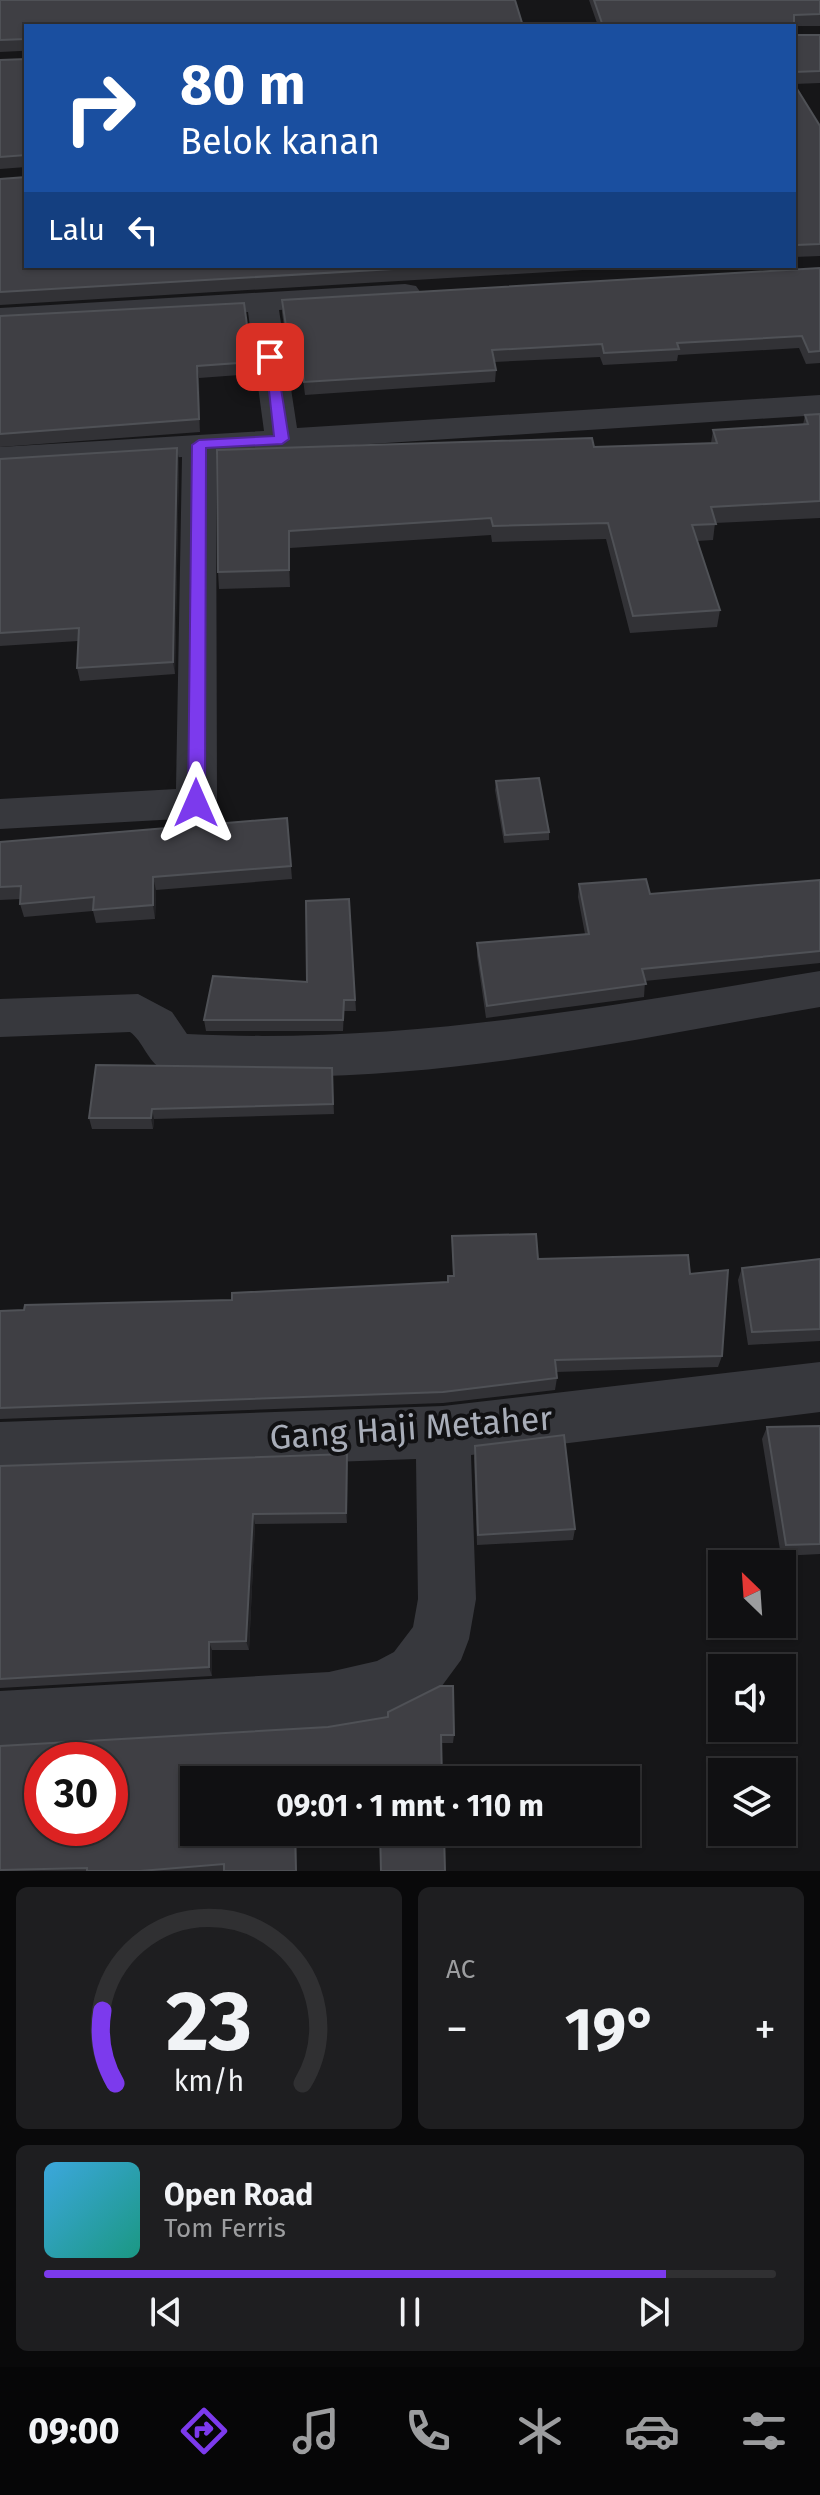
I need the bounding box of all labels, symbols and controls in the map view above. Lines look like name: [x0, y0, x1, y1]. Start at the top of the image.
text: 80 m: [180, 52, 306, 119]
icon: right: [48, 56, 152, 160]
text: Belok kanan: [180, 120, 380, 164]
icon: left: [121, 208, 165, 252]
text: Lalu: [48, 212, 105, 248]
pin: [236, 323, 304, 391]
icon: arrive: [248, 335, 292, 379]
position arrow: [154, 761, 238, 845]
street label: Gang Haji Metaher: [268, 1398, 554, 1458]
north arrow: [708, 1550, 796, 1638]
map controls: [708, 1550, 796, 1846]
button: sound: [708, 1654, 796, 1742]
speed limit sign: 30: [24, 1742, 128, 1846]
button: layers: [708, 1758, 796, 1846]
text: 09:01 · 1 mnt · 110 m: [276, 1788, 544, 1824]
text: AC: [446, 1954, 475, 1985]
text: 23: [166, 1972, 252, 2072]
text: 19°: [565, 1994, 657, 2066]
text: −: [446, 2003, 468, 2056]
text: +: [754, 2003, 776, 2056]
text: km/h: [174, 2064, 244, 2099]
text: Open Road: [164, 2177, 313, 2213]
text: Tom Ferris: [164, 2213, 286, 2244]
icon: previous: [144, 2290, 188, 2334]
icon: pause: [388, 2290, 432, 2334]
icon: next: [632, 2290, 676, 2334]
icon: directions: [176, 2403, 232, 2459]
icon: music: [288, 2403, 344, 2459]
icon: phone: [400, 2403, 456, 2459]
icon: climate: [512, 2403, 568, 2459]
icon: car: [624, 2403, 680, 2459]
icon: filters: [736, 2403, 792, 2459]
text: 09:00: [28, 2409, 120, 2453]

